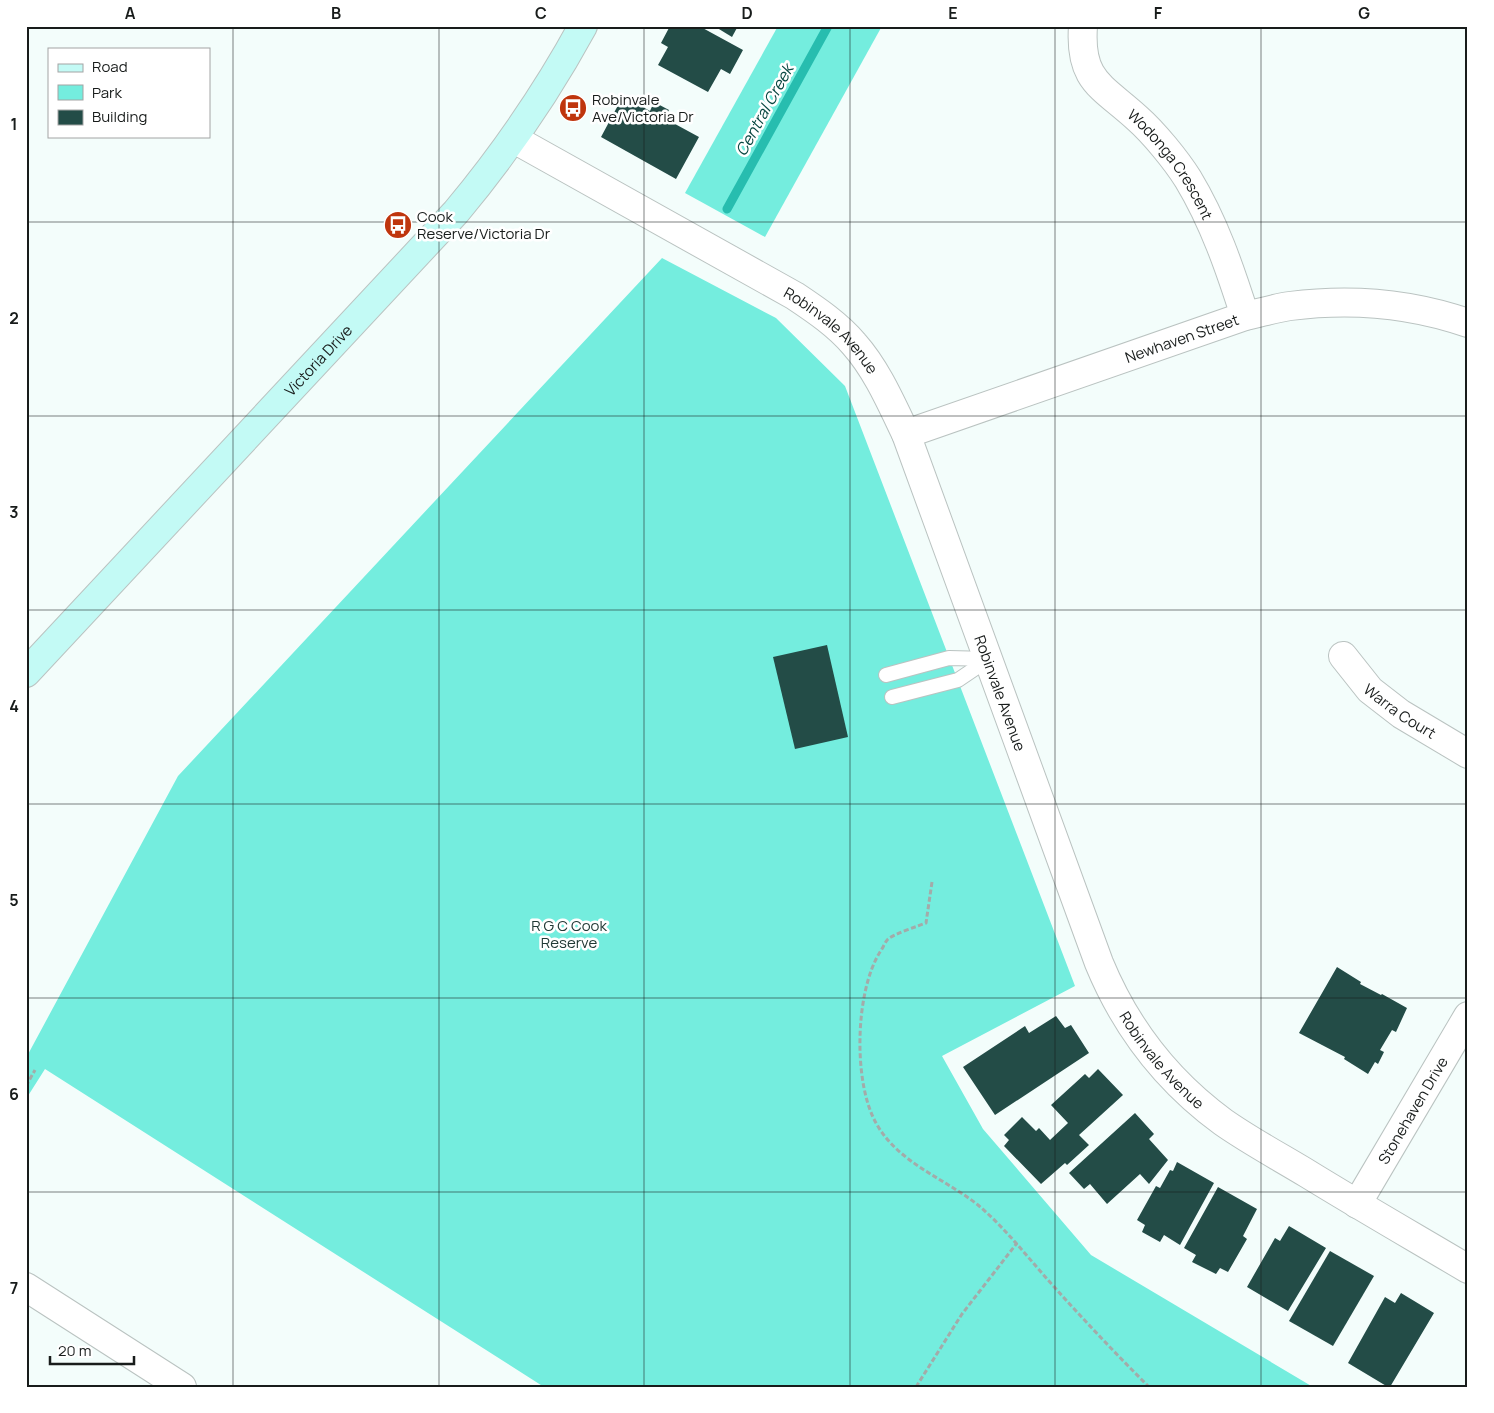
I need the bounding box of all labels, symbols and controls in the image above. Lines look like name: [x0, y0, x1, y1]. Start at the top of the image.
text: A: [125, 2, 136, 24]
text: B: [331, 2, 341, 24]
text: C: [535, 2, 547, 24]
text: D: [741, 2, 753, 24]
text: E: [948, 2, 958, 24]
text: F: [1154, 2, 1163, 24]
text: G: [1358, 2, 1370, 24]
legend: [48, 48, 210, 138]
text: Road: [92, 56, 128, 77]
water label: Central Creek: [730, 59, 799, 160]
text: Park: [92, 82, 122, 103]
place label: Robinvale Ave/Victoria Dr: [592, 89, 694, 127]
bus stop icon: Robinvale Ave/Victoria Dr: [558, 93, 588, 123]
street label: Wodonga Crescent: [1123, 104, 1218, 223]
text: Building: [92, 106, 147, 127]
text: 1: [10, 113, 18, 135]
place label: Cook Reserve/Victoria Dr: [417, 206, 551, 244]
bus stop icon: Cook Reserve/Victoria Dr: [383, 210, 413, 240]
street label: Robinvale Avenue: [780, 282, 883, 378]
text: 2: [9, 307, 19, 329]
street label: Newhaven Street: [1122, 309, 1241, 368]
street label: Victoria Drive: [279, 320, 357, 400]
text: 3: [9, 501, 19, 523]
street label: Robinvale Avenue: [970, 632, 1031, 754]
street label: Warra Court: [1359, 679, 1440, 743]
text: 4: [9, 695, 19, 717]
text: 5: [9, 889, 19, 911]
park label: R G C Cook Reserve: [531, 915, 607, 953]
street label: Robinvale Avenue: [1115, 1007, 1209, 1113]
street label: Stonehaven Drive: [1373, 1052, 1452, 1168]
text: 6: [9, 1083, 19, 1105]
text: 7: [10, 1277, 18, 1299]
scale bar: [50, 1333, 134, 1365]
text: 20 m: [58, 1340, 91, 1361]

